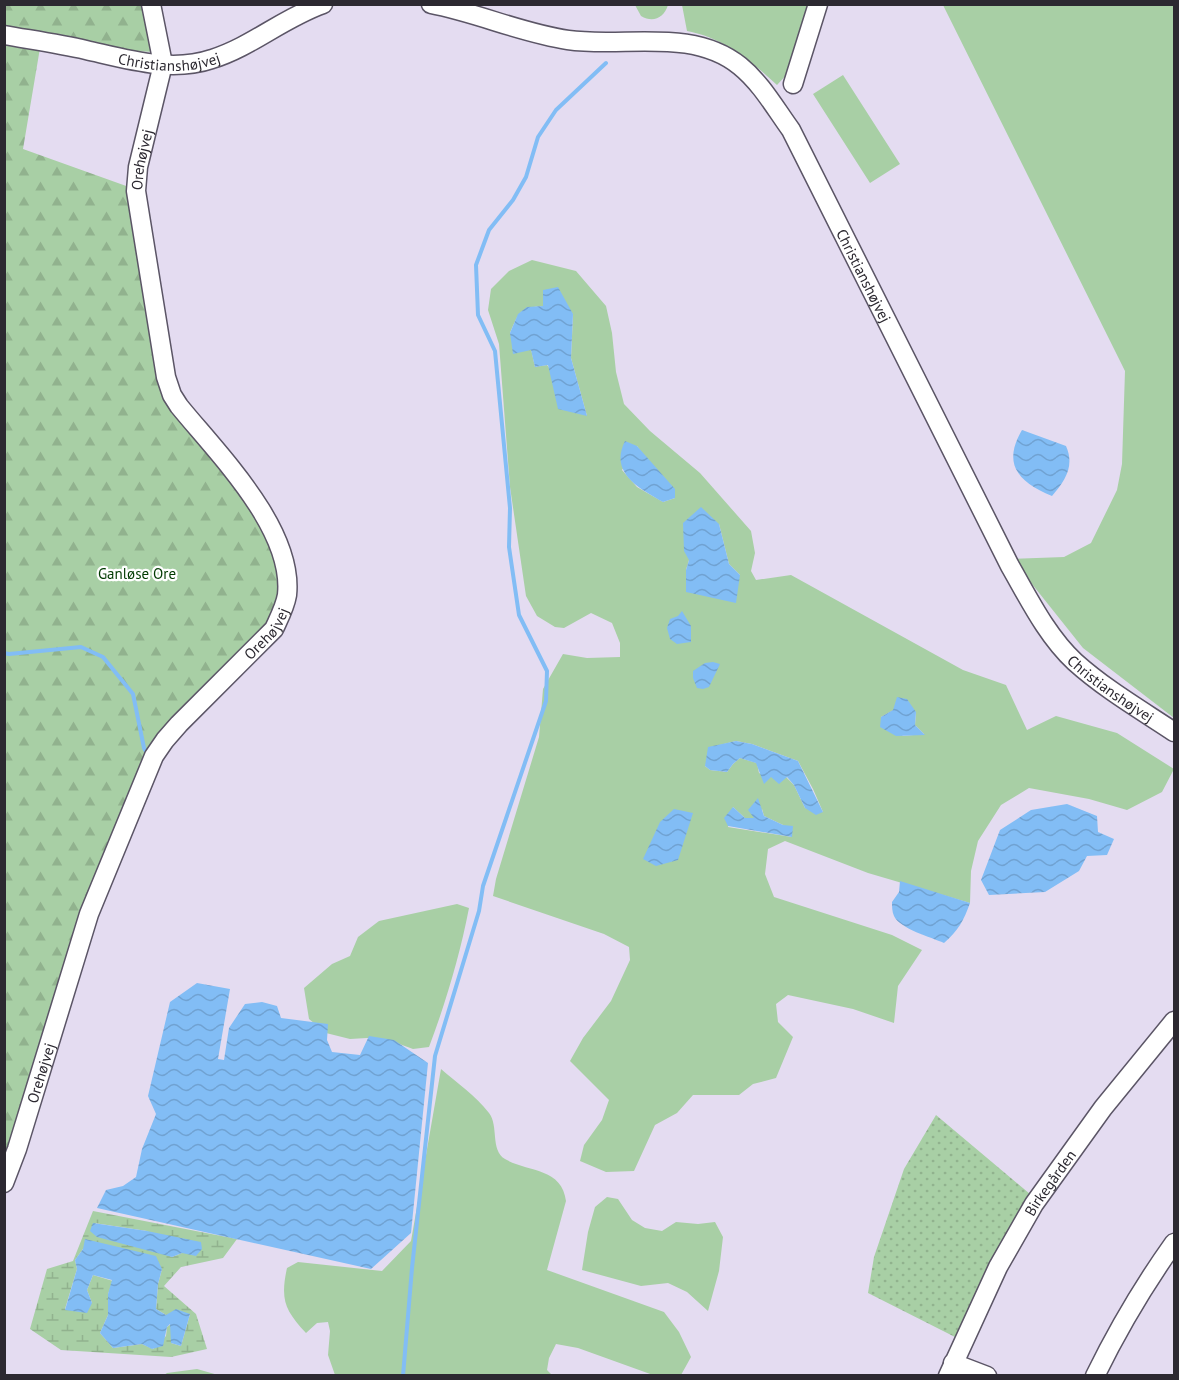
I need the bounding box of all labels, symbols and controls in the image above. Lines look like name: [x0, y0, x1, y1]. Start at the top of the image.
street label: Christianshøjvej: [117, 48, 223, 74]
street label: Orehøjvej: [127, 127, 156, 191]
street label: Christianshøjvej: [833, 225, 896, 326]
park label: Ganløse Ore: [98, 564, 176, 583]
street label: Orehøjvej: [240, 605, 292, 663]
street label: Christianshøjvej: [1064, 651, 1158, 726]
street label: Orehøjvej: [22, 1040, 58, 1105]
street label: Birkegården: [1020, 1146, 1080, 1219]

